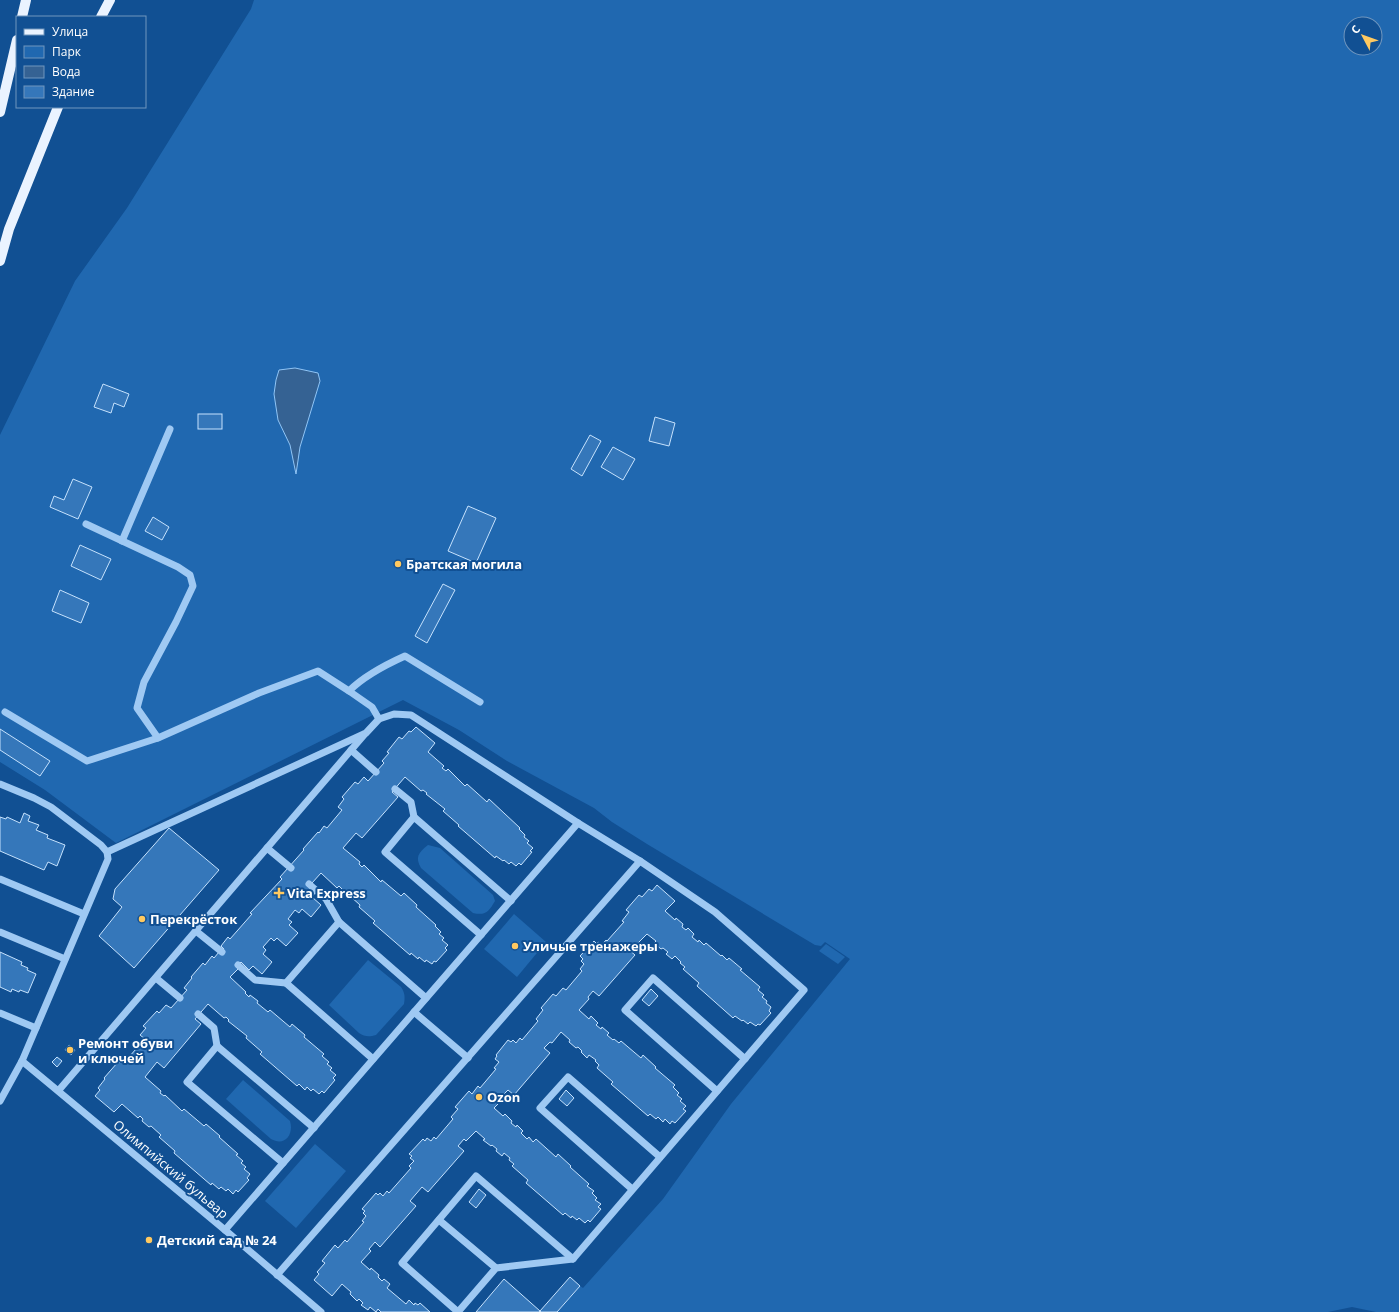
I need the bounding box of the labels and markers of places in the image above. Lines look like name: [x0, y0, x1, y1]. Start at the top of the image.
place label: Братская могила: [406, 555, 522, 573]
marker: Братская могила: [393, 559, 403, 569]
place label: Vita Express: [287, 884, 366, 902]
marker: Vita Express: [274, 888, 284, 898]
place label: Перекрёсток: [150, 910, 238, 928]
marker: Перекрёсток: [137, 914, 147, 924]
place label: Уличые тренажеры: [523, 937, 658, 955]
marker: Уличые тренажеры: [510, 941, 520, 951]
place label: Ремонт обуви и ключей: [78, 1034, 173, 1067]
marker: Ремонт обуви и ключей: [65, 1045, 75, 1055]
place label: Ozon: [487, 1088, 520, 1106]
marker: Ozon: [474, 1092, 484, 1102]
place label: Детский сад № 24: [157, 1231, 277, 1249]
marker: Детский сад № 24: [144, 1235, 154, 1245]

